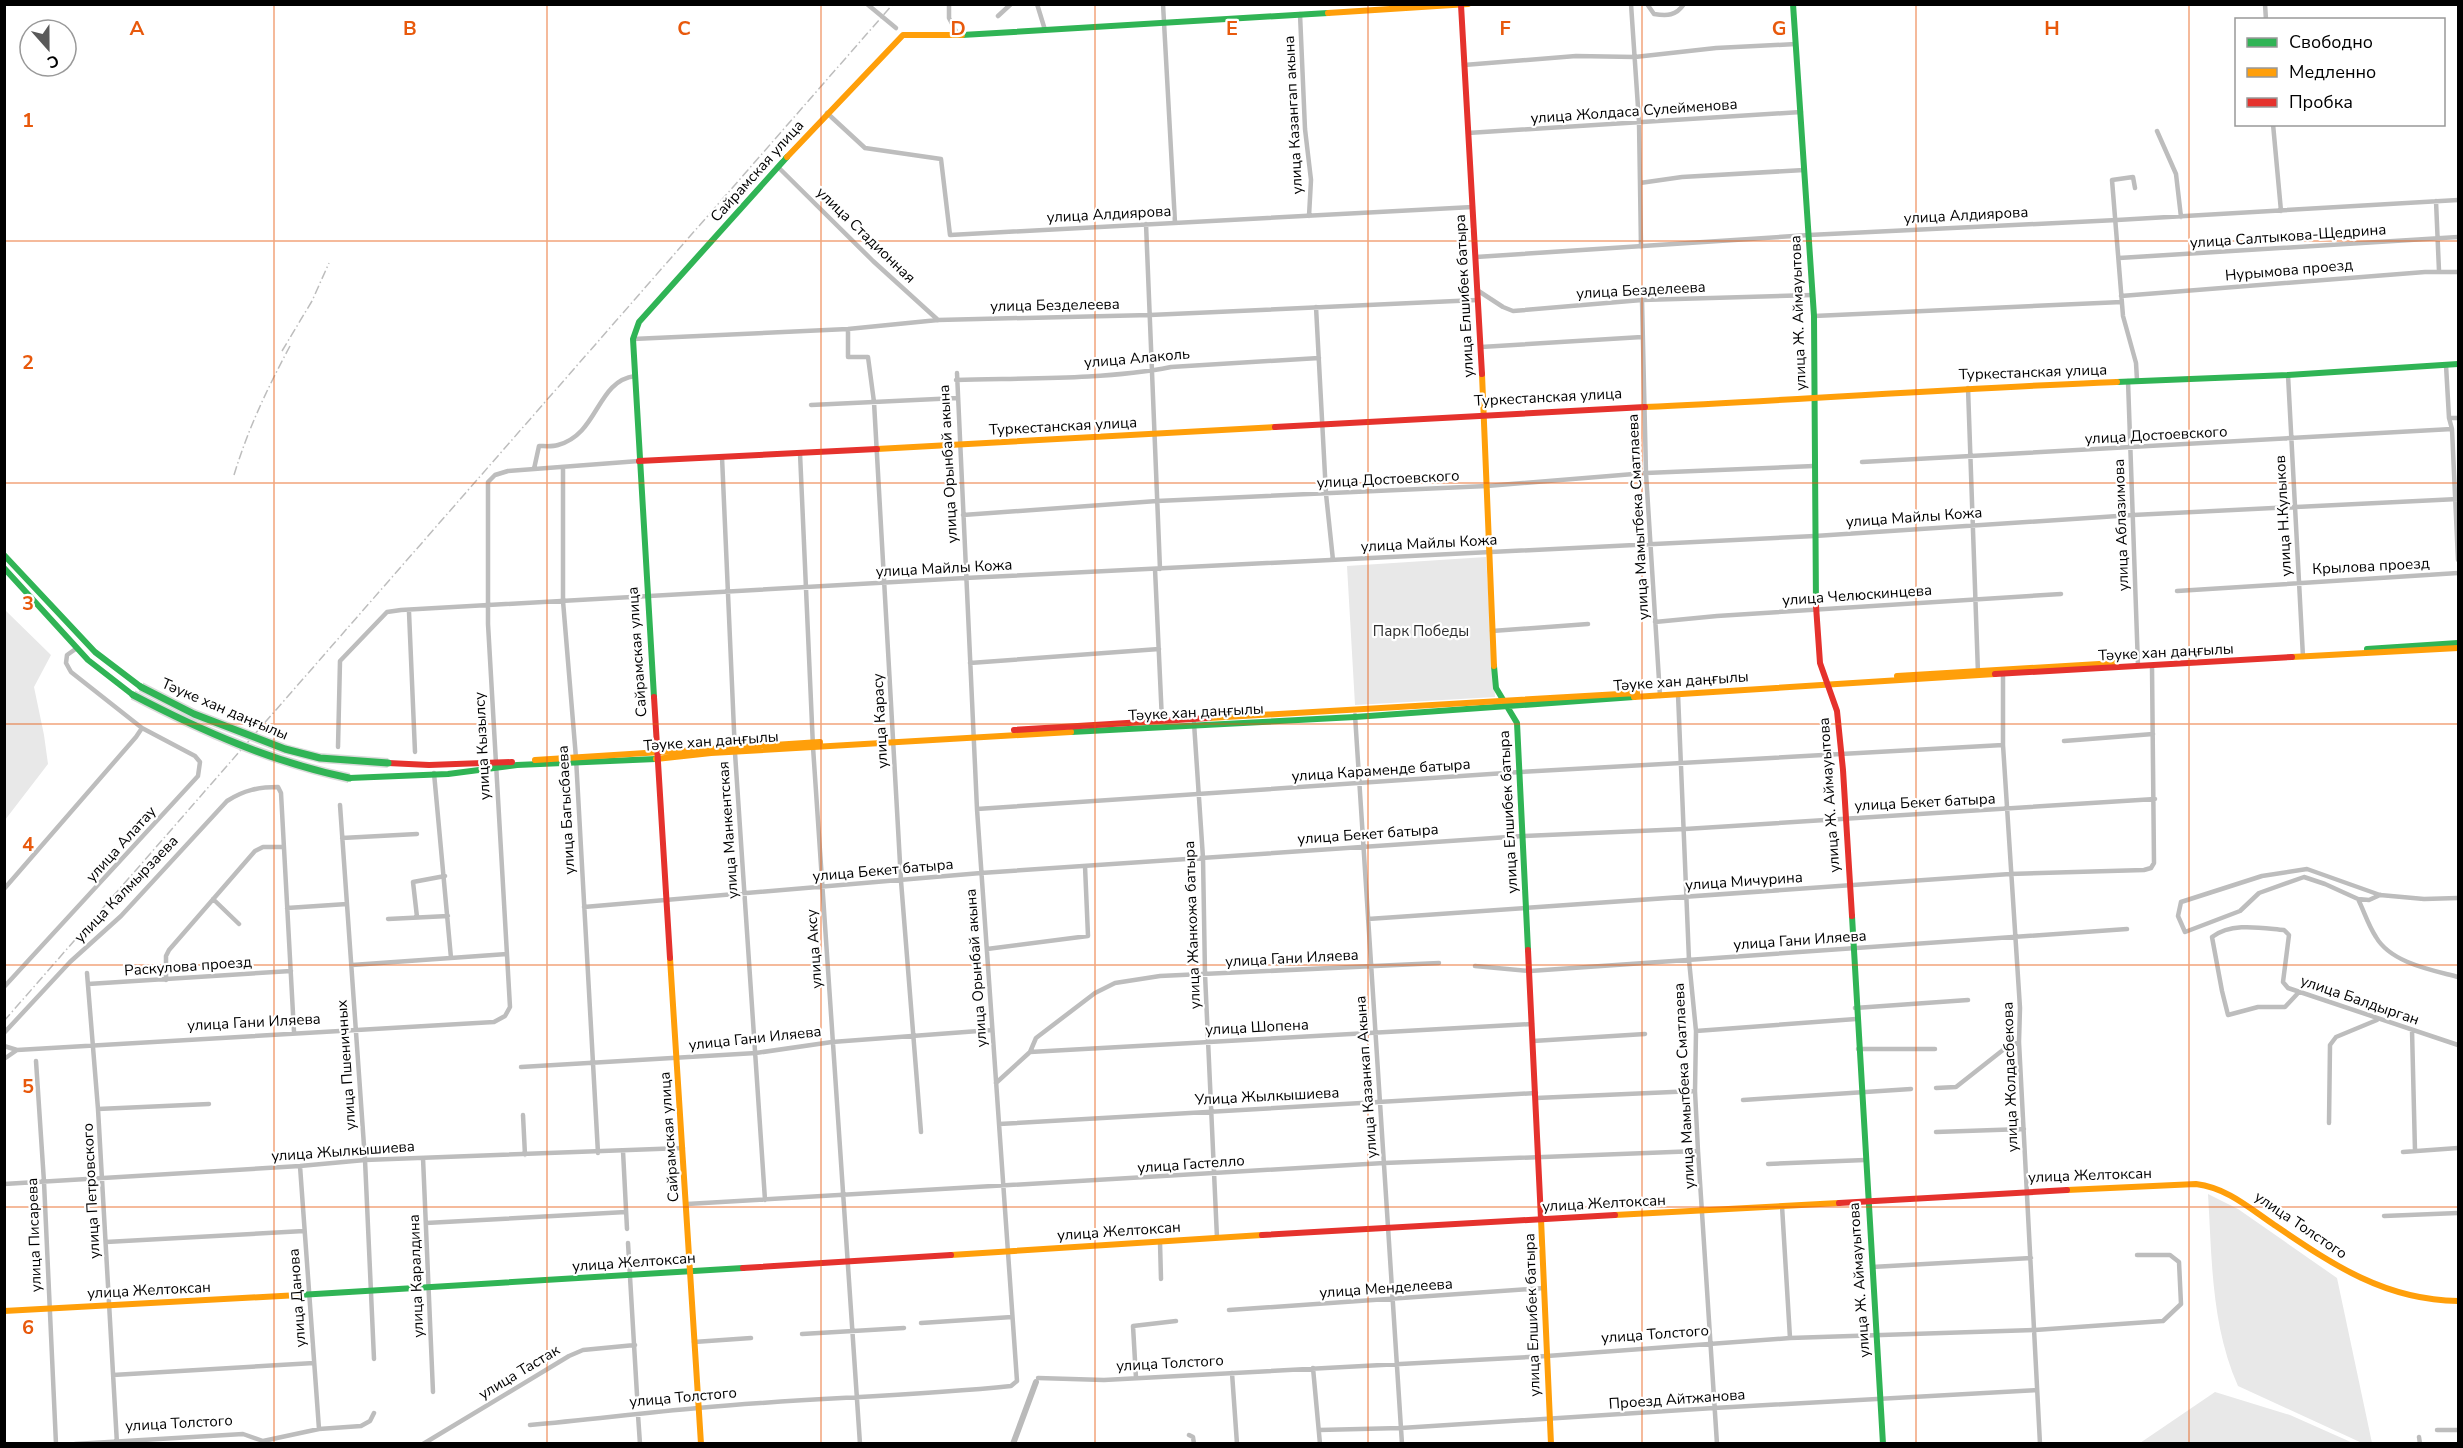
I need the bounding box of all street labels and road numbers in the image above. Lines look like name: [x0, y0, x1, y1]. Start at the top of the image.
street label: улица Казангап акына: [1279, 35, 1307, 195]
street label: улица Жолдаса Сулейменова: [1530, 94, 1738, 128]
street label: Сайрамская улица: [706, 116, 808, 226]
street label: улица Стадионная: [812, 182, 920, 288]
street label: улица Алдиярова: [1046, 201, 1172, 227]
street label: улица Алдиярова: [1903, 202, 2029, 228]
street label: улица Елшибек батыра: [1450, 214, 1478, 378]
street label: улица Салтыкова-Щедрина: [2189, 219, 2387, 253]
street label: улица Ж. Аймауытова: [1785, 235, 1811, 391]
street label: Нурымова проезд: [2224, 254, 2354, 286]
street label: улица Безделеева: [1576, 277, 1706, 303]
street label: улица Безделеева: [990, 294, 1120, 316]
street label: улица Алаколь: [1083, 343, 1191, 373]
street label: Туркестанская улица: [1959, 359, 2107, 385]
street label: Туркестанская улица: [1473, 383, 1623, 411]
street label: улица Орынбай акына: [934, 384, 962, 544]
street label: Туркестанская улица: [988, 412, 1138, 440]
street label: улица Мамытбека Сматлаева: [1623, 413, 1653, 621]
street label: улица Достоевского: [2084, 421, 2228, 449]
street label: улица Н.Кулыков: [2270, 455, 2296, 577]
street label: улица Аблазимова: [2109, 459, 2133, 591]
street label: улица Достоевского: [1316, 465, 1460, 493]
street label: улица Майлы Кожа: [1845, 502, 1983, 532]
street label: улица Майлы Кожа: [1360, 529, 1498, 557]
street label: Крылова проезд: [2312, 553, 2430, 579]
street label: улица Майлы Кожа: [875, 554, 1013, 582]
street label: улица Челюскинцева: [1781, 580, 1933, 610]
street label: Сайрамская улица: [622, 586, 652, 718]
street label: Тәуке хан даңғылы: [2098, 638, 2234, 666]
street label: Тәуке хан даңғылы: [1613, 666, 1749, 696]
street label: Тәуке хан даңғылы: [159, 673, 291, 745]
street label: улица Карасу: [868, 673, 892, 769]
street label: улица Кызылсу: [469, 691, 495, 801]
street label: Тәуке хан даңғылы: [1128, 698, 1264, 726]
street label: улица Ж. Аймауытова: [1814, 717, 1844, 873]
street label: Тәуке хан даңғылы: [643, 726, 779, 756]
street label: улица Елшибек батыра: [1494, 730, 1522, 894]
street label: улица Багысбаева: [553, 745, 579, 875]
street label: улица Караменде батыра: [1291, 754, 1471, 786]
street label: улица Манкентская: [713, 760, 743, 900]
street label: улица Бекет батыра: [1854, 788, 1996, 816]
street label: улица Алатау: [81, 802, 161, 886]
street label: улица Бекет батыра: [1297, 819, 1439, 849]
street label: улица Калмырзаева: [70, 831, 182, 947]
street label: улица Жанкожа батыра: [1179, 841, 1205, 1009]
street label: улица Бекет батыра: [812, 854, 954, 886]
street label: улица Мичурина: [1684, 867, 1804, 895]
street label: улица Орынбай акына: [960, 888, 992, 1048]
street label: улица Аксу: [801, 909, 827, 989]
street label: улица Гани Иляева: [1733, 925, 1867, 955]
street label: улица Гани Иляева: [1225, 945, 1359, 971]
street label: Раскулова проезд: [124, 952, 253, 980]
street label: улица Балдырган: [2298, 970, 2422, 1030]
street label: улица Мамытбека Сматлаева: [1669, 982, 1699, 1190]
street label: улица Казанкап Акына: [1350, 995, 1382, 1159]
street label: улица Пшеничных: [331, 999, 361, 1131]
street label: улица Жолдасбекова: [1997, 1001, 2023, 1153]
street label: улица Гани Иляева: [187, 1009, 321, 1035]
street label: улица Шопена: [1205, 1014, 1309, 1040]
street label: улица Гани Иляева: [688, 1021, 822, 1055]
street label: Сайрамская улица: [654, 1071, 684, 1203]
street label: Улица Жылкышиева: [1193, 1082, 1340, 1110]
street label: улица Петровского: [77, 1123, 105, 1259]
street label: улица Жылкышиева: [271, 1136, 415, 1166]
street label: улица Гастелло: [1137, 1150, 1245, 1178]
street label: улица Желтоксан: [2028, 1163, 2152, 1187]
street label: улица Писарева: [22, 1178, 46, 1292]
street label: улица Толстого: [2251, 1187, 2351, 1263]
street label: улица Желтоксан: [1542, 1190, 1666, 1216]
street label: улица Ж. Аймауытова: [1844, 1202, 1874, 1358]
street label: улица Каралдина: [404, 1214, 428, 1338]
street label: улица Желтоксан: [1057, 1217, 1181, 1245]
street label: улица Елшибек батыра: [1519, 1233, 1545, 1397]
street label: улица Данова: [284, 1248, 310, 1348]
street label: улица Желтоксан: [572, 1248, 696, 1276]
street label: улица Менделеева: [1319, 1273, 1453, 1303]
street label: улица Желтоксан: [87, 1277, 211, 1303]
street label: улица Толстого: [1601, 1320, 1709, 1348]
street label: улица Тастак: [475, 1340, 563, 1404]
street label: улица Толстого: [1116, 1350, 1224, 1376]
street label: улица Толстого: [628, 1382, 738, 1412]
street label: Проезд Айтжанова: [1608, 1384, 1746, 1414]
street label: улица Толстого: [125, 1410, 233, 1436]

